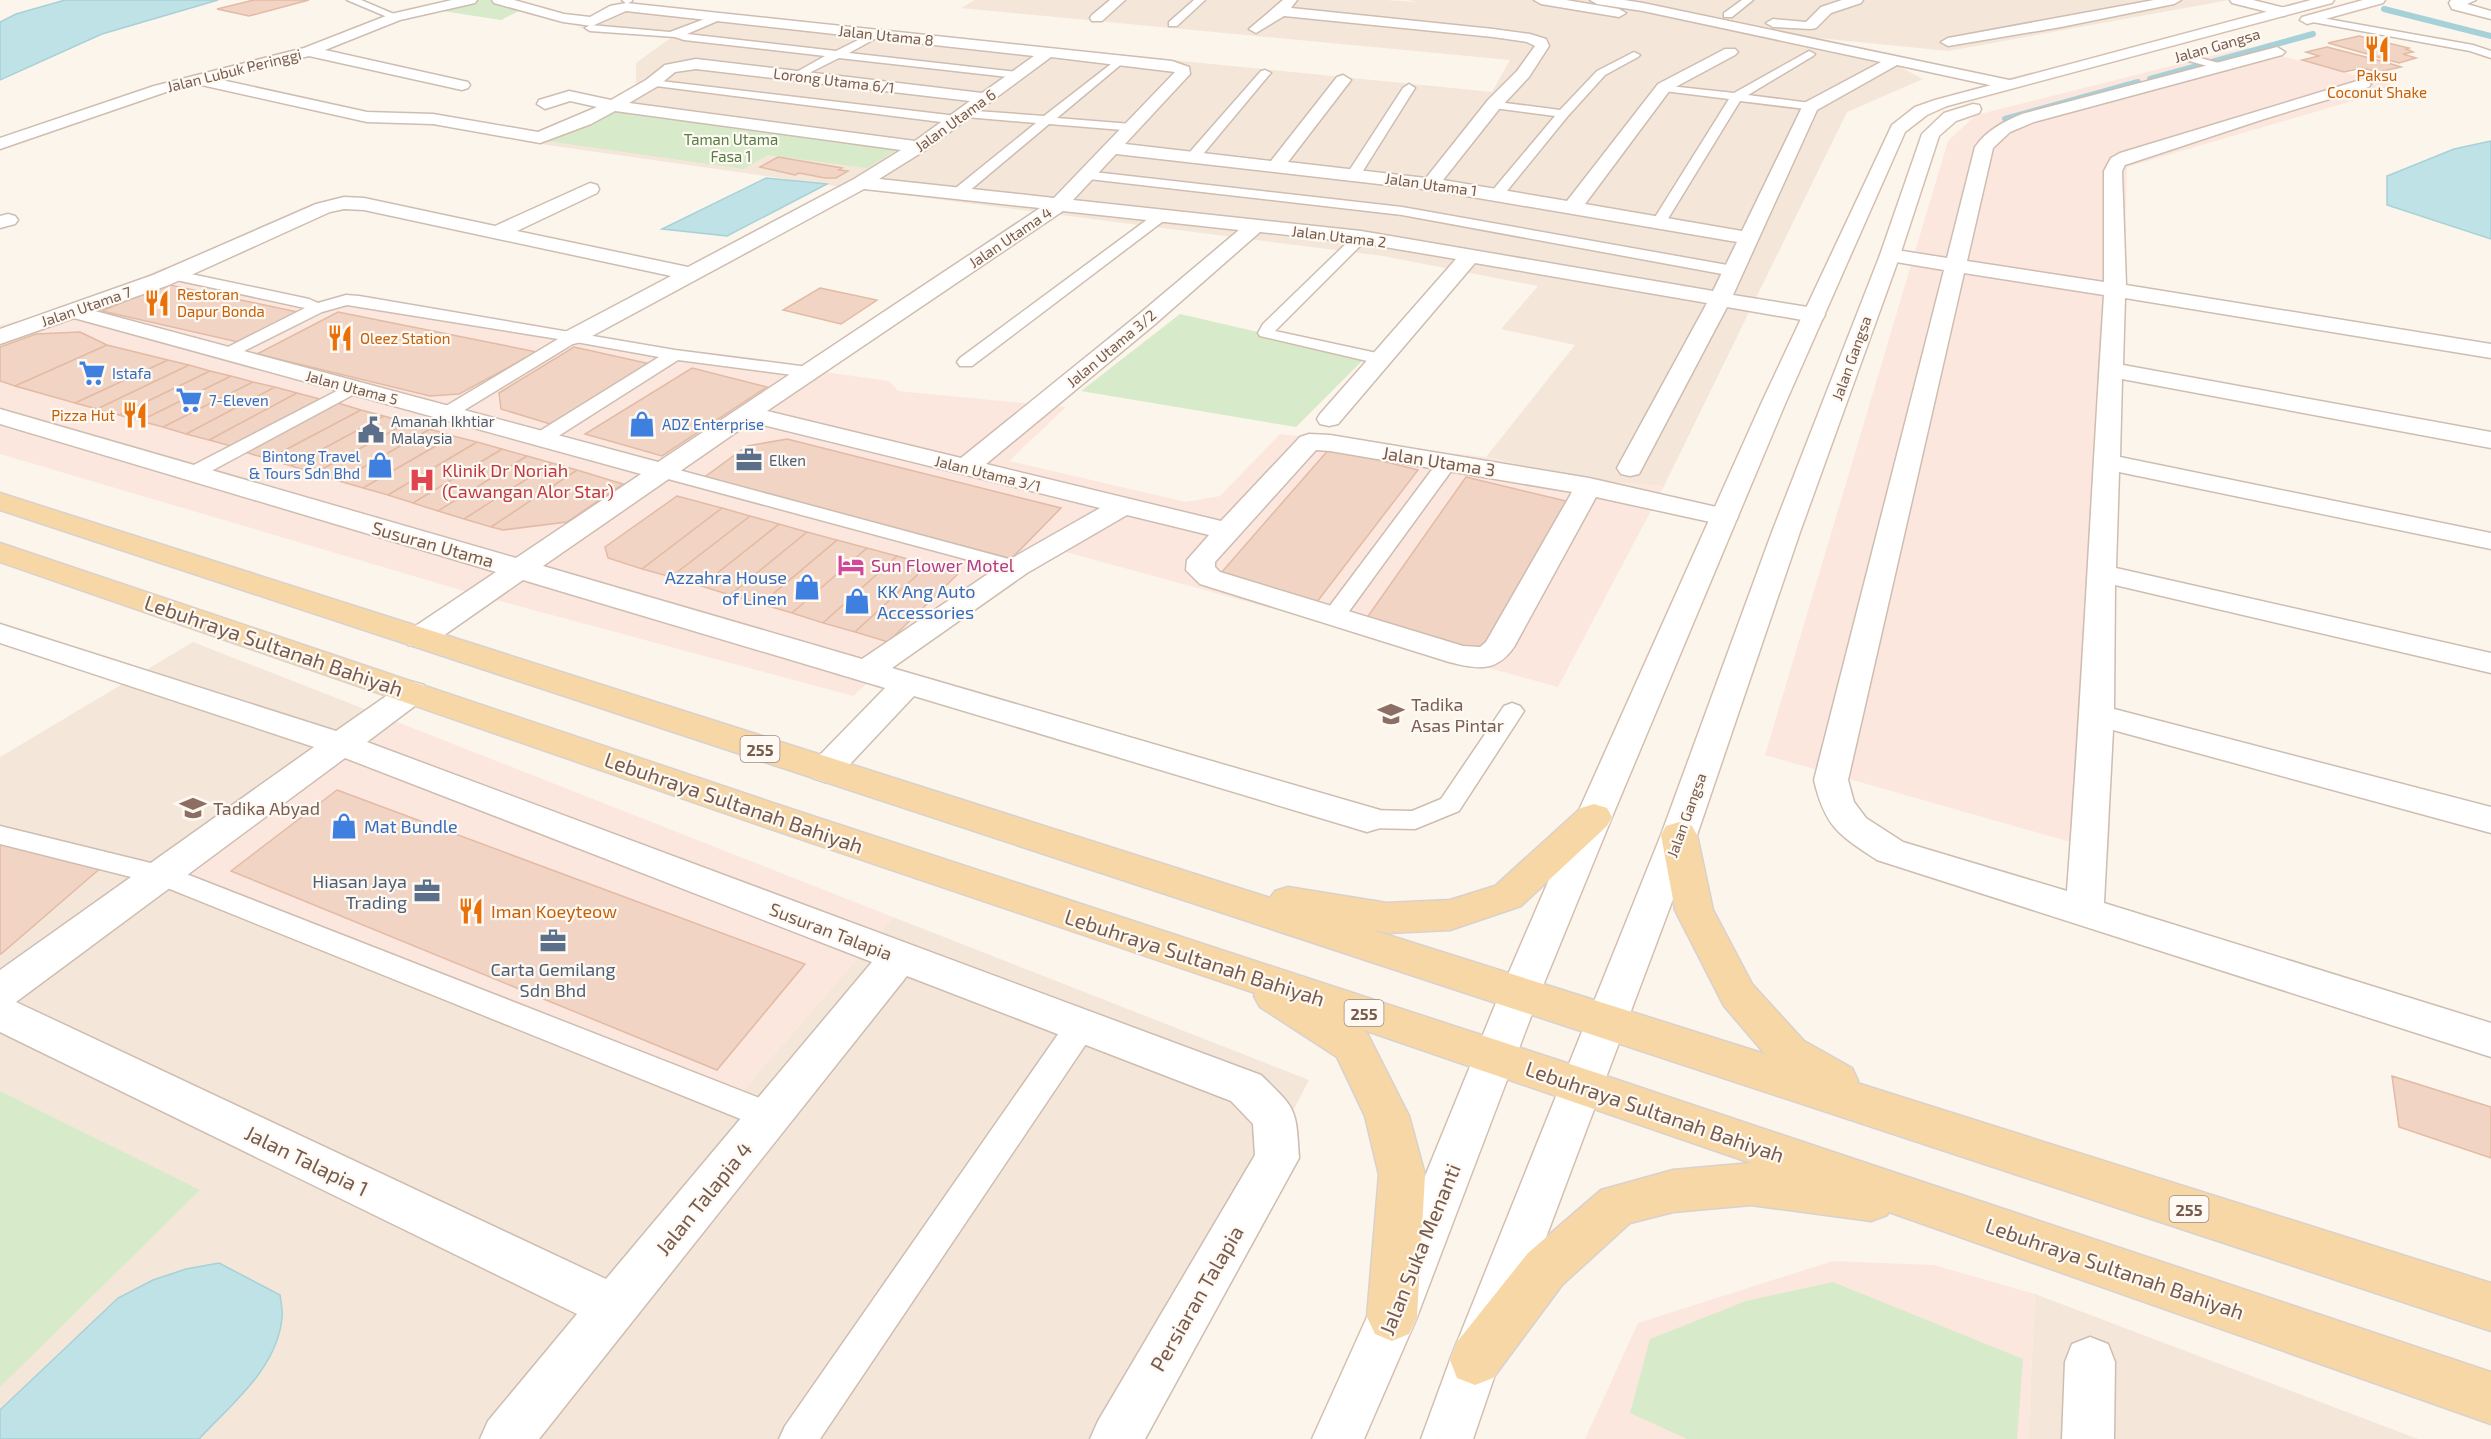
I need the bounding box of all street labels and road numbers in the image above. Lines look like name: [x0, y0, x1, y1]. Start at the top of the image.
street label: Jalan Utama 8: [837, 21, 935, 49]
street label: Jalan Gangsa: [2172, 24, 2262, 66]
street label: Jalan Lubuk Peringgi: [165, 45, 303, 95]
street label: Lorong Utama 6/1: [772, 64, 896, 96]
street label: Jalan Utama 6: [911, 85, 999, 155]
street label: Jalan Utama 1: [1384, 169, 1478, 199]
street label: Jalan Utama 4: [965, 203, 1055, 271]
street label: Jalan Utama 2: [1291, 221, 1387, 251]
street label: Jalan Utama 7: [38, 282, 134, 330]
street label: Jalan Utama 3/2: [1063, 305, 1159, 391]
street label: Jalan Gangsa: [1827, 313, 1875, 403]
street label: Jalan Utama 5: [304, 366, 400, 408]
street label: Jalan Utama 3: [1381, 441, 1497, 481]
street label: Jalan Utama 3/1: [933, 451, 1043, 495]
street label: Susuran Utama: [370, 516, 496, 572]
street label: Lebuhraya Sultanah Bahiyah: [141, 589, 407, 701]
road number: 255: [740, 736, 780, 762]
street label: Lebuhraya Sultanah Bahiyah: [601, 746, 867, 858]
street label: Jalan Gangsa: [1662, 770, 1710, 860]
street label: Susuran Talapia: [767, 898, 895, 964]
street label: Lebuhraya Sultanah Bahiyah: [1062, 903, 1328, 1011]
road number: 255: [1344, 1000, 1384, 1026]
street label: Lebuhraya Sultanah Bahiyah: [1522, 1055, 1788, 1167]
street label: Jalan Talapia 1: [241, 1119, 373, 1201]
street label: Jalan Talapia 4: [650, 1136, 756, 1260]
street label: Jalan Suka Menanti: [1373, 1160, 1465, 1338]
road number: 255: [2170, 1196, 2208, 1222]
street label: Lebuhraya Sultanah Bahiyah: [1982, 1212, 2248, 1324]
street label: Persiaran Talapia: [1144, 1221, 1248, 1375]

